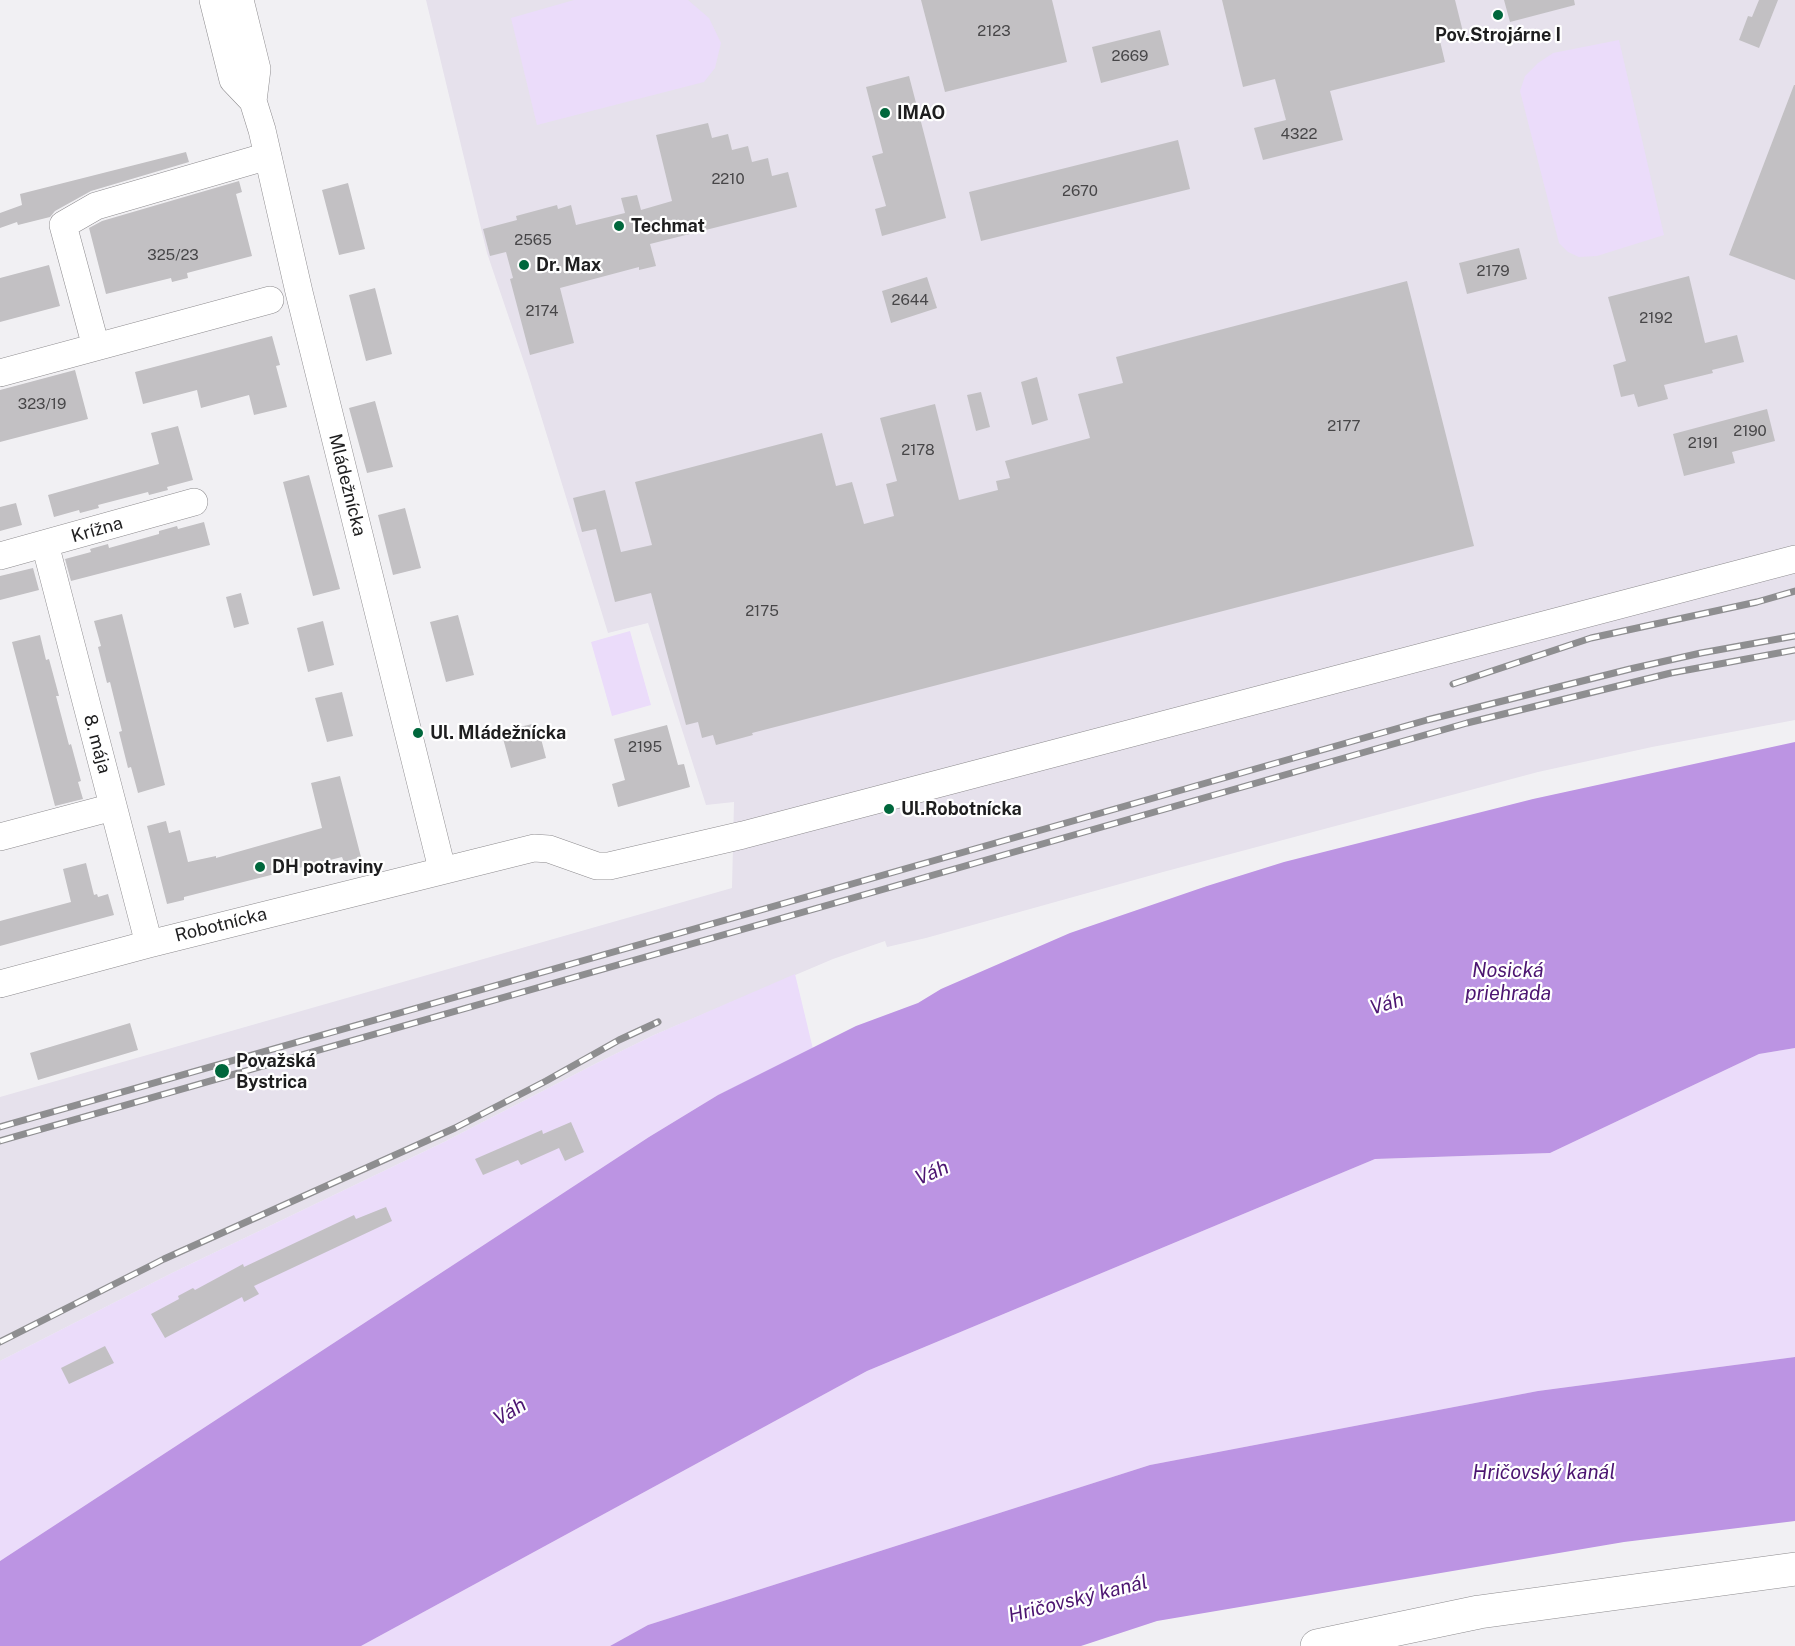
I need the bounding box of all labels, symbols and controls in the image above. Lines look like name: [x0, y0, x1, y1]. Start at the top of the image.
marker: Pov.Strojárne I: [1491, 8, 1505, 22]
house number: 2123: [977, 22, 1011, 40]
place label: Pov.Strojárne I: [1435, 24, 1561, 46]
house number: 2669: [1112, 47, 1148, 65]
place label: IMAO: [897, 102, 945, 124]
marker: IMAO: [878, 106, 892, 120]
house number: 4322: [1281, 125, 1317, 143]
house number: 2210: [711, 170, 745, 188]
house number: 2670: [1062, 182, 1098, 200]
place label: Techmat: [631, 215, 705, 237]
marker: Techmat: [612, 219, 626, 233]
house number: 2565: [514, 231, 552, 249]
house number: 325/23: [147, 246, 199, 264]
place label: Dr. Max: [536, 254, 601, 276]
marker: Dr. Max: [517, 258, 531, 272]
house number: 2179: [1476, 262, 1510, 280]
house number: 2644: [891, 291, 929, 309]
house number: 2174: [525, 302, 559, 320]
house number: 2192: [1639, 309, 1673, 327]
house number: 323/19: [18, 395, 66, 413]
house number: 2177: [1327, 417, 1361, 435]
house number: 2190: [1733, 422, 1767, 440]
street label: Mládežnícka: [324, 432, 370, 538]
house number: 2191: [1688, 434, 1718, 452]
house number: 2178: [901, 441, 935, 459]
street label: Krížna: [69, 512, 125, 548]
house number: 2175: [745, 602, 779, 620]
street label: 8. mája: [79, 712, 115, 776]
place label: Ul. Mládežnícka: [430, 722, 566, 744]
marker: Ul. Mládežnícka: [411, 726, 425, 740]
house number: 2195: [628, 738, 662, 756]
place label: Ul.Robotnícka: [901, 798, 1022, 820]
marker: Ul.Robotnícka: [882, 802, 896, 816]
place label: DH potraviny: [272, 856, 383, 878]
marker: DH potraviny: [253, 860, 267, 874]
street label: Robotnícka: [173, 903, 269, 947]
water label: Nosická priehrada: [1465, 959, 1551, 1006]
water label: Váh: [1367, 988, 1407, 1020]
place label: Považská Bystrica: [236, 1050, 316, 1092]
marker: Považská Bystrica: [213, 1062, 231, 1080]
water label: Váh: [912, 1155, 952, 1191]
water label: Váh: [489, 1393, 531, 1431]
water label: Hričovský kanál: [1473, 1461, 1615, 1485]
water label: Hričovský kanál: [1006, 1570, 1150, 1628]

